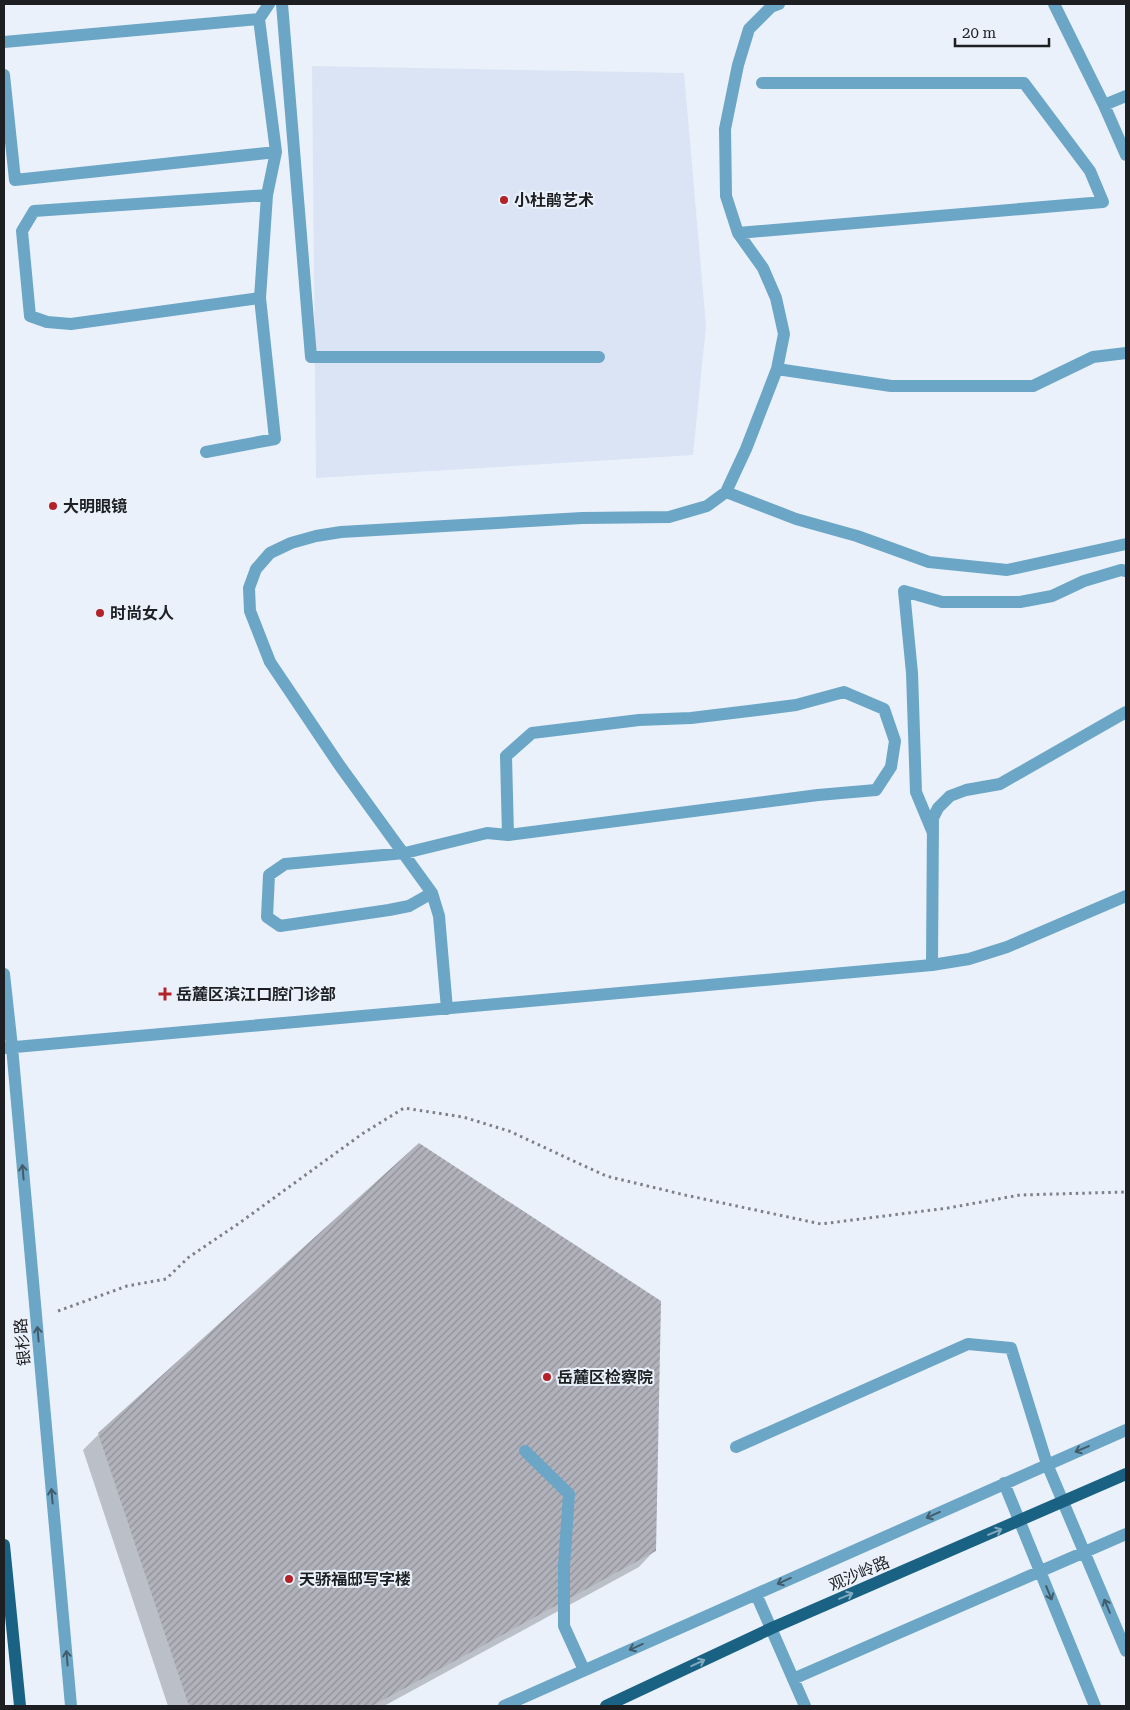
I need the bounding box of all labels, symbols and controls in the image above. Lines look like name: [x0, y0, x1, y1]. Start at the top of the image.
scale bar: [955, 15, 1049, 47]
text: 20 m: [962, 24, 997, 42]
place label: 小杜鹃艺术: [514, 191, 594, 210]
marker: 小杜鹃艺术: [498, 194, 510, 206]
place label: 大明眼镜: [63, 497, 127, 516]
marker: 大明眼镜: [47, 500, 59, 512]
place label: 时尚女人: [110, 604, 174, 623]
marker: 时尚女人: [94, 607, 106, 619]
place label: 岳麓区滨江口腔门诊部: [176, 985, 336, 1004]
marker: 岳麓区滨江口腔门诊部: [158, 987, 172, 1001]
one-way arrow: [18, 1164, 28, 1180]
street label: 银杉路: [11, 1317, 34, 1367]
one-way arrow: [33, 1326, 42, 1342]
place label: 岳麓区检察院: [557, 1368, 653, 1387]
marker: 岳麓区检察院: [541, 1371, 553, 1383]
one-way arrow: [1075, 1445, 1090, 1455]
one-way arrow: [47, 1488, 57, 1504]
one-way arrow: [926, 1510, 941, 1520]
one-way arrow: [987, 1526, 1002, 1536]
street label: 观沙岭路: [826, 1552, 892, 1595]
place label: 天骄福邸写字楼: [299, 1570, 411, 1589]
marker: 天骄福邸写字楼: [283, 1573, 295, 1585]
one-way arrow: [777, 1577, 792, 1586]
one-way arrow: [1046, 1585, 1055, 1600]
one-way arrow: [838, 1591, 853, 1601]
one-way arrow: [1102, 1599, 1112, 1614]
one-way arrow: [629, 1643, 644, 1653]
one-way arrow: [62, 1650, 71, 1666]
one-way arrow: [690, 1658, 705, 1668]

